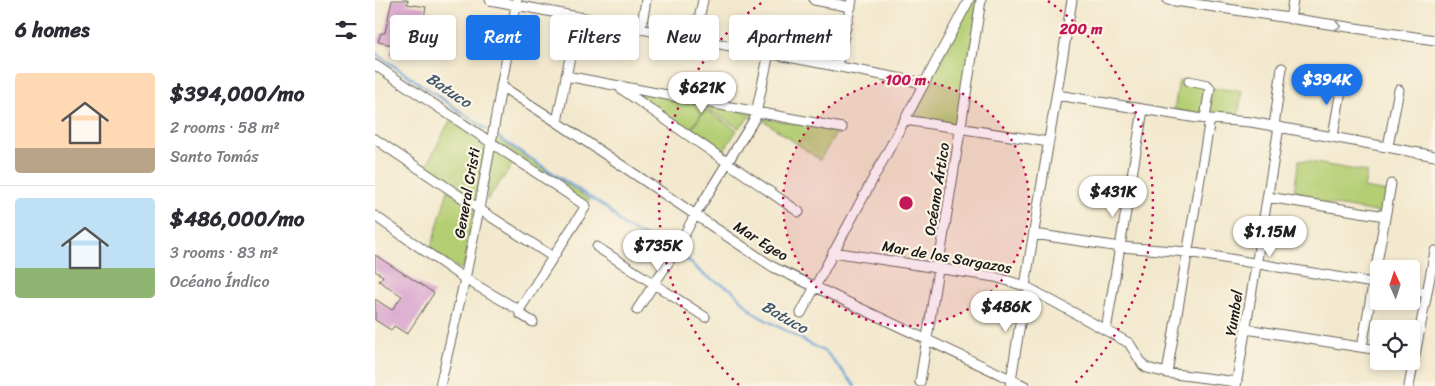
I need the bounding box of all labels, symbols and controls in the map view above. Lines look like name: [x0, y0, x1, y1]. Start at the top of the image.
text: 6 homes: [15, 11, 90, 49]
chip: Buy: [390, 15, 456, 60]
chip: Rent: [466, 15, 540, 60]
chip: Filters: [550, 15, 639, 60]
chip: New: [649, 15, 719, 60]
chip: Apartment: [729, 15, 850, 60]
icon: filters: [332, 16, 360, 44]
text: 200 m: [1058, 16, 1103, 42]
one-way arrow: [1334, 20, 1343, 30]
water label: Batuco: [420, 64, 479, 116]
pin: $394K: [1292, 64, 1362, 106]
text: $394K: [1302, 65, 1352, 94]
text: 100 m: [886, 67, 927, 93]
pin: $621K: [667, 72, 737, 114]
text: $621K: [679, 73, 725, 102]
text: $394,000/mo: [170, 75, 304, 113]
icon: home: [55, 93, 115, 153]
text: 2 rooms · 58 m²: [170, 113, 280, 142]
street label: Océano Ártico: [917, 140, 957, 237]
text: Santo Tomás: [170, 142, 259, 171]
street label: General Cristi: [446, 145, 488, 240]
pin: $431K: [1078, 176, 1148, 218]
text: $431K: [1090, 177, 1136, 206]
centre of rings: [897, 194, 915, 212]
text: $486,000/mo: [170, 200, 305, 238]
street label: Mar Egeo: [728, 214, 794, 268]
pin: $1.15M: [1229, 216, 1311, 258]
text: $1.15M: [1244, 217, 1296, 246]
icon: home: [55, 218, 115, 278]
pin: $735K: [623, 230, 693, 272]
text: $735K: [634, 231, 682, 260]
street label: Mar de los Sargazos: [880, 233, 1014, 281]
text: 3 rooms · 83 m²: [170, 238, 278, 267]
north arrow: [1370, 260, 1420, 310]
map controls: [1370, 260, 1420, 370]
text: Océano Índico: [170, 267, 270, 296]
street label: Yumbel: [1218, 287, 1251, 338]
pin: $486K: [971, 290, 1041, 333]
water label: Batuco: [756, 292, 815, 342]
text: $486K: [981, 292, 1031, 321]
button: locate: [1370, 320, 1420, 370]

